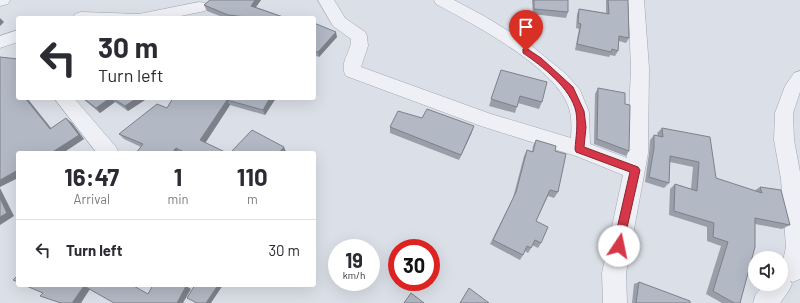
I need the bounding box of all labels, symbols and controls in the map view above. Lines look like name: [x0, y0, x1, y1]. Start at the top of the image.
pin: [509, 10, 543, 51]
icon: arrive: [515, 16, 537, 38]
text: 30 m: [98, 30, 158, 64]
icon: left: [32, 32, 84, 84]
text: Turn left: [98, 64, 164, 86]
text: 16:47: [64, 162, 119, 191]
text: 1: [174, 162, 182, 191]
text: 110: [237, 162, 268, 191]
text: Arrival: [74, 191, 110, 207]
text: min: [167, 191, 189, 207]
text: m: [247, 191, 258, 207]
position arrow: [598, 225, 640, 267]
icon: left: [32, 239, 54, 261]
speed limit sign: 30: [388, 239, 440, 291]
text: Turn left: [66, 241, 122, 259]
text: 30 m: [268, 241, 300, 259]
text: 19: [345, 248, 363, 272]
map controls: [748, 251, 788, 291]
button: sound: [748, 251, 788, 291]
text: km/h: [343, 269, 365, 281]

